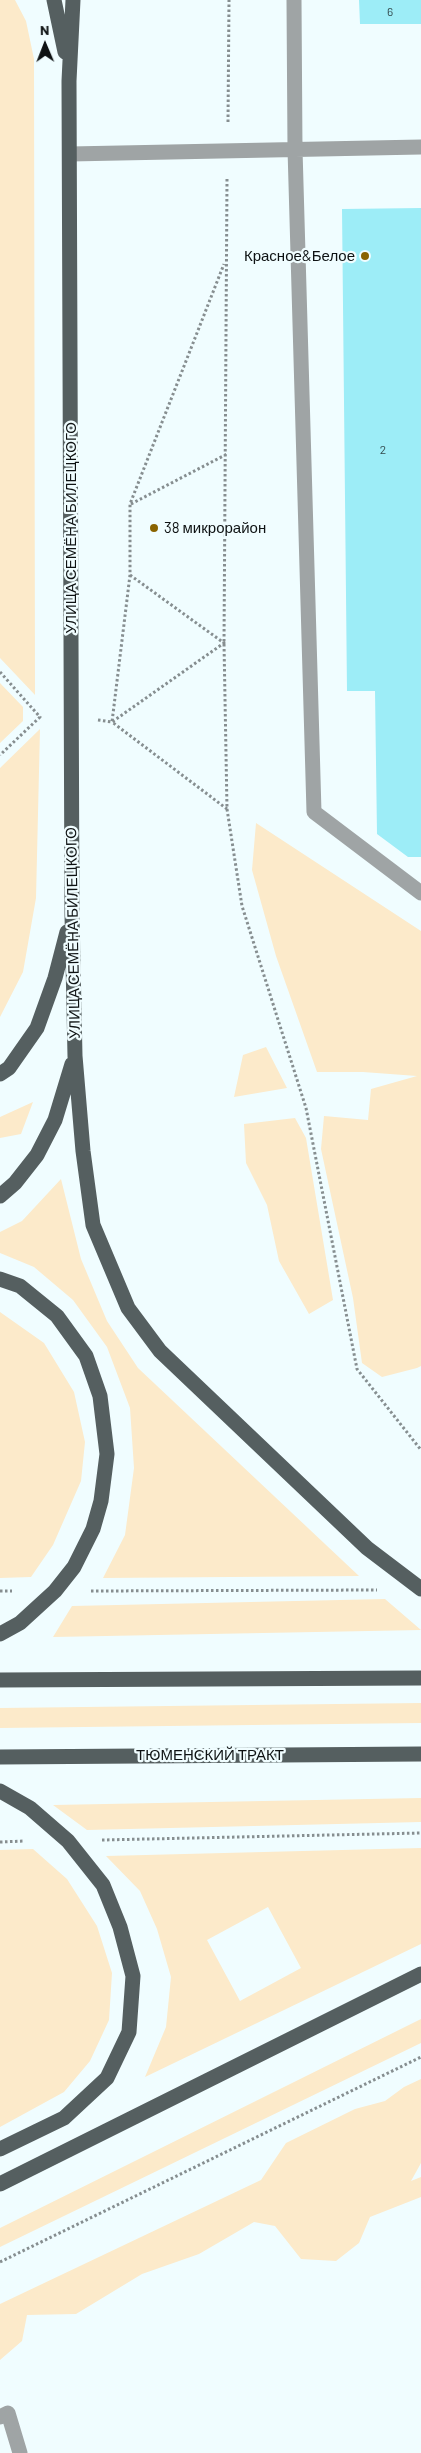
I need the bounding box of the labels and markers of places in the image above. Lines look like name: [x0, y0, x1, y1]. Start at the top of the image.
place label: Красное&Белое: [244, 247, 355, 265]
marker: Красное&Белое: [359, 250, 371, 262]
place label: 38 микрорайон: [164, 519, 266, 537]
marker: 38 микрорайон: [148, 522, 160, 534]

